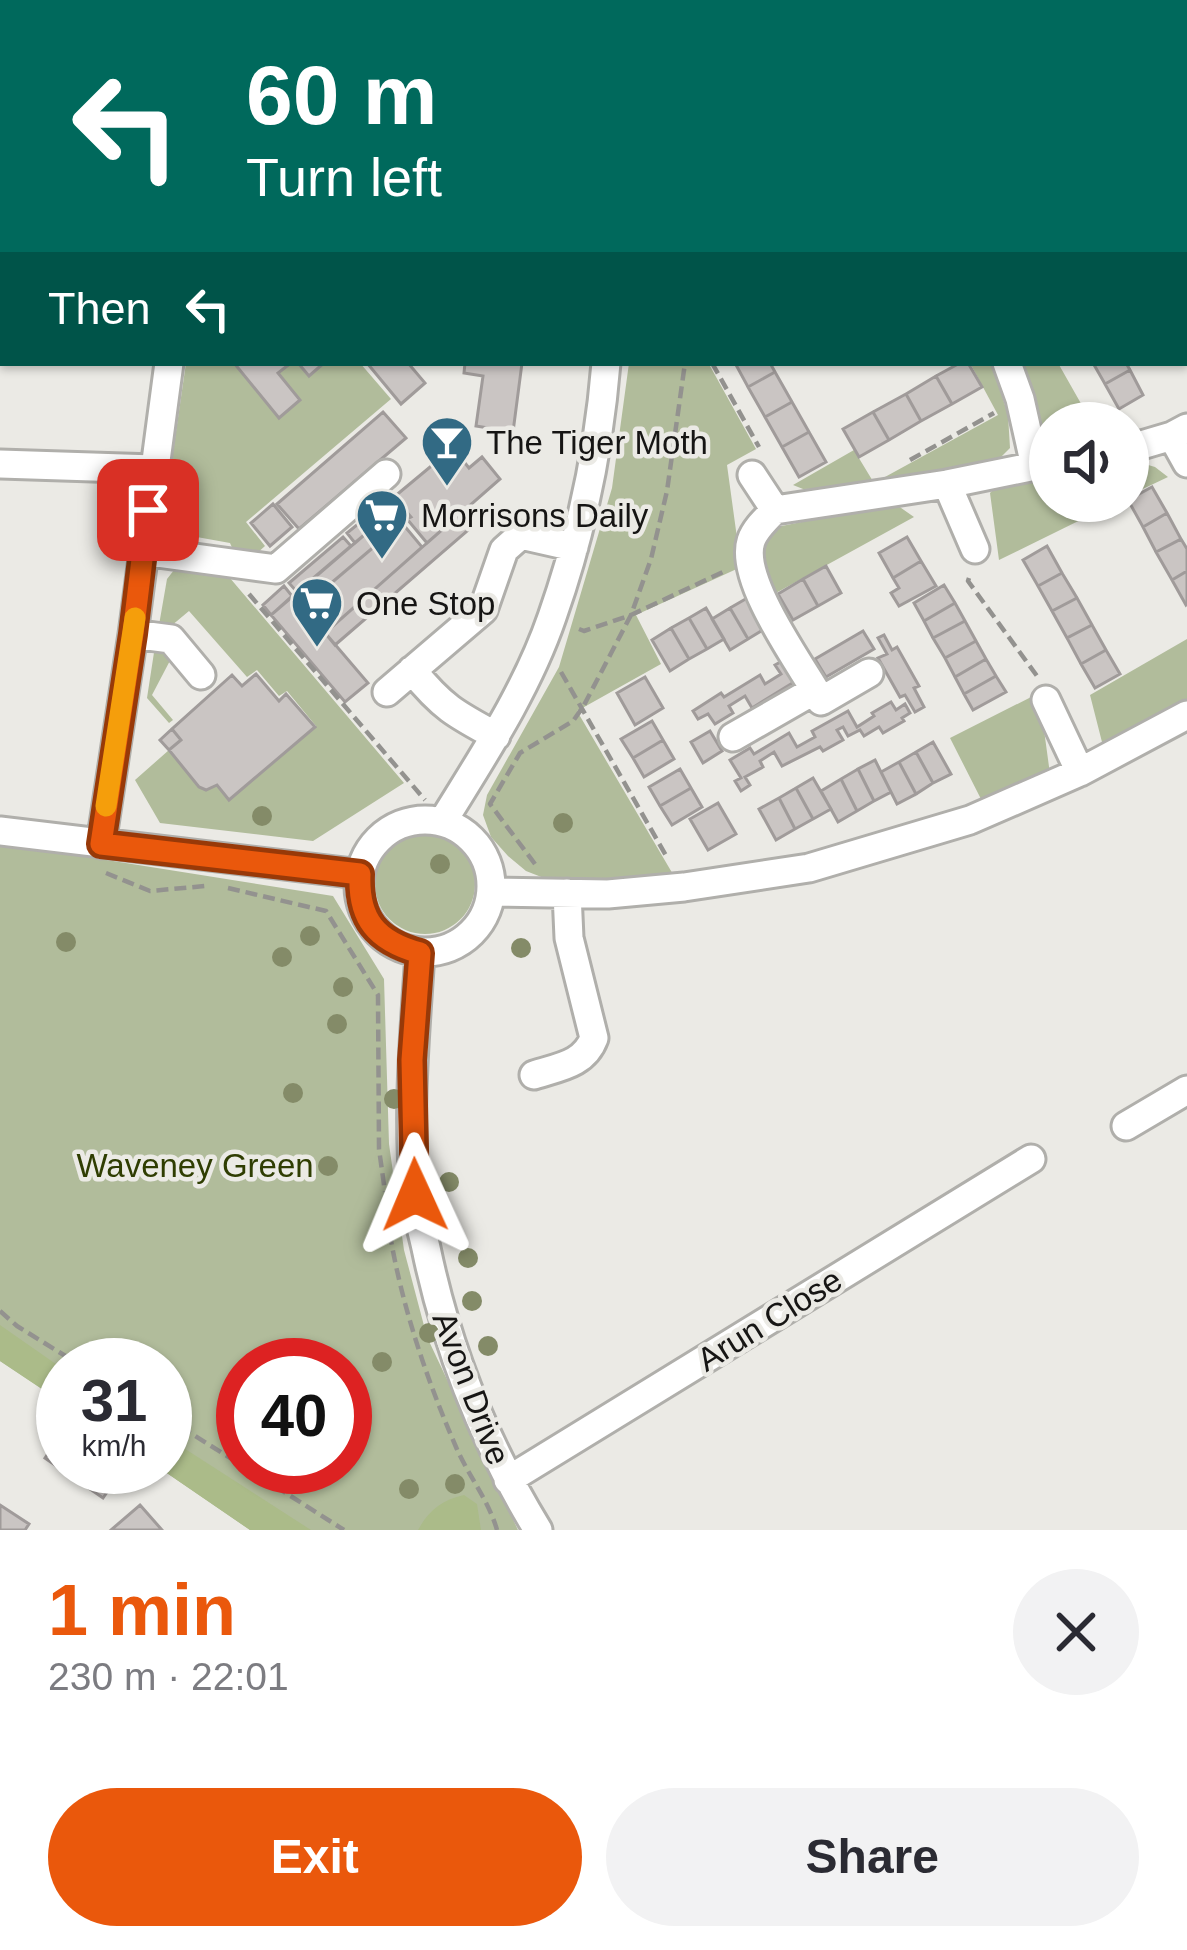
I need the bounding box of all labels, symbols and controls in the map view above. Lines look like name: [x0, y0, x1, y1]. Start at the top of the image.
icon: left: [48, 48, 204, 204]
text: 60 m: [246, 48, 437, 142]
text: Turn left: [246, 147, 442, 207]
icon: left: [175, 276, 241, 342]
text: Then: [48, 283, 151, 334]
map controls: [1029, 402, 1149, 522]
button: sound: [1029, 402, 1149, 522]
bar icon: The Tiger Moth: [419, 414, 475, 488]
place label: The Tiger Moth: [486, 424, 708, 461]
pin: [97, 459, 199, 561]
icon: arrive: [115, 477, 181, 543]
supermarket icon: Morrisons Daily: [354, 487, 410, 561]
place label: Morrisons Daily: [421, 497, 649, 534]
supermarket icon: One Stop: [289, 575, 345, 649]
place label: One Stop: [356, 585, 495, 622]
position arrow: [352, 1132, 478, 1258]
park label: Waveney Green: [76, 1147, 314, 1184]
street label: Arun Close: [690, 1260, 848, 1378]
street label: Avon Drive: [425, 1306, 518, 1470]
speed limit sign: 40: [216, 1338, 372, 1494]
text: 31: [81, 1367, 147, 1434]
text: km/h: [81, 1429, 147, 1462]
button: close: [1013, 1569, 1139, 1695]
text: 1 min: [48, 1570, 236, 1650]
text: 230 m · 22:01: [48, 1655, 289, 1698]
button: Exit: [48, 1788, 582, 1926]
button: Share: [606, 1788, 1139, 1926]

